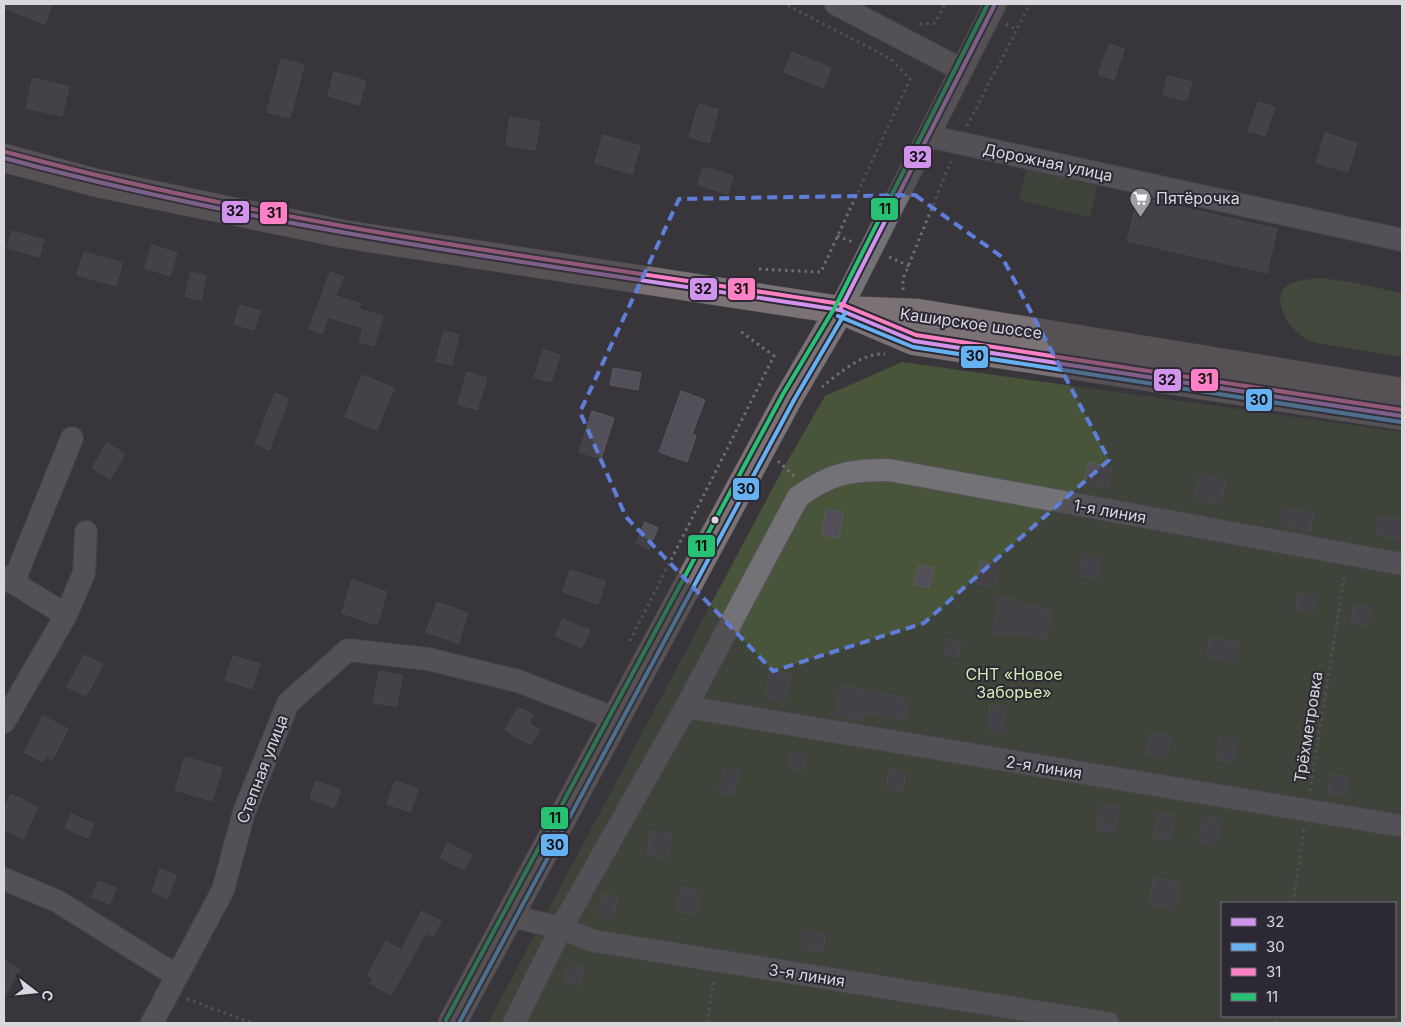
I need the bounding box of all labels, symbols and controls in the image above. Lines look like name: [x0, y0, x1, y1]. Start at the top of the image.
street label: Дорожная улица: [981, 138, 1115, 186]
line badge: 32: [903, 145, 932, 169]
text: 32: [909, 148, 927, 165]
supermarket icon: Пятёрочка: [1128, 186, 1152, 217]
place label: Пятёрочка: [1156, 188, 1240, 208]
line badge: 11: [870, 197, 899, 221]
line badge: 32: [221, 200, 250, 224]
text: 11: [879, 200, 891, 217]
line badge: 31: [259, 201, 288, 225]
text: 32: [226, 202, 244, 219]
text: 31: [266, 204, 282, 221]
line badge: 32: [689, 277, 718, 301]
line badge: 31: [727, 277, 756, 301]
text: 32: [694, 280, 712, 297]
text: 31: [733, 280, 749, 297]
street label: Каширское шоссе: [899, 303, 1043, 343]
line badge: 30: [960, 345, 989, 369]
text: 30: [966, 347, 984, 364]
line badge: 32: [1153, 368, 1182, 392]
line badge: 31: [1190, 368, 1219, 392]
text: 31: [1197, 370, 1213, 387]
text: 32: [1158, 371, 1176, 388]
line badge: 30: [1245, 388, 1273, 412]
text: 30: [1250, 391, 1268, 408]
line badge: 30: [732, 477, 760, 501]
text: 30: [737, 480, 755, 497]
street label: 1-я линия: [1072, 495, 1148, 527]
unlabelled marker: [710, 515, 720, 525]
line badge: 11: [687, 534, 716, 558]
text: 11: [695, 537, 707, 554]
park label: СНТ «Новое Заборье»: [965, 664, 1063, 702]
street label: Трёхметровка: [1289, 670, 1327, 784]
street label: Степная улица: [232, 712, 292, 826]
street label: 2-я линия: [1004, 751, 1084, 783]
line badge: 11: [540, 806, 569, 830]
text: 11: [549, 809, 561, 826]
line badge: 30: [540, 833, 569, 857]
text: 30: [546, 836, 564, 853]
legend: [1221, 902, 1396, 1017]
text: 32: [1266, 912, 1284, 931]
text: 30: [1266, 937, 1285, 956]
street label: 3-я линия: [767, 959, 847, 991]
text: 31: [1266, 962, 1281, 981]
north arrow: [10, 967, 60, 1017]
text: 11: [1266, 987, 1278, 1006]
text: С: [38, 988, 58, 1003]

